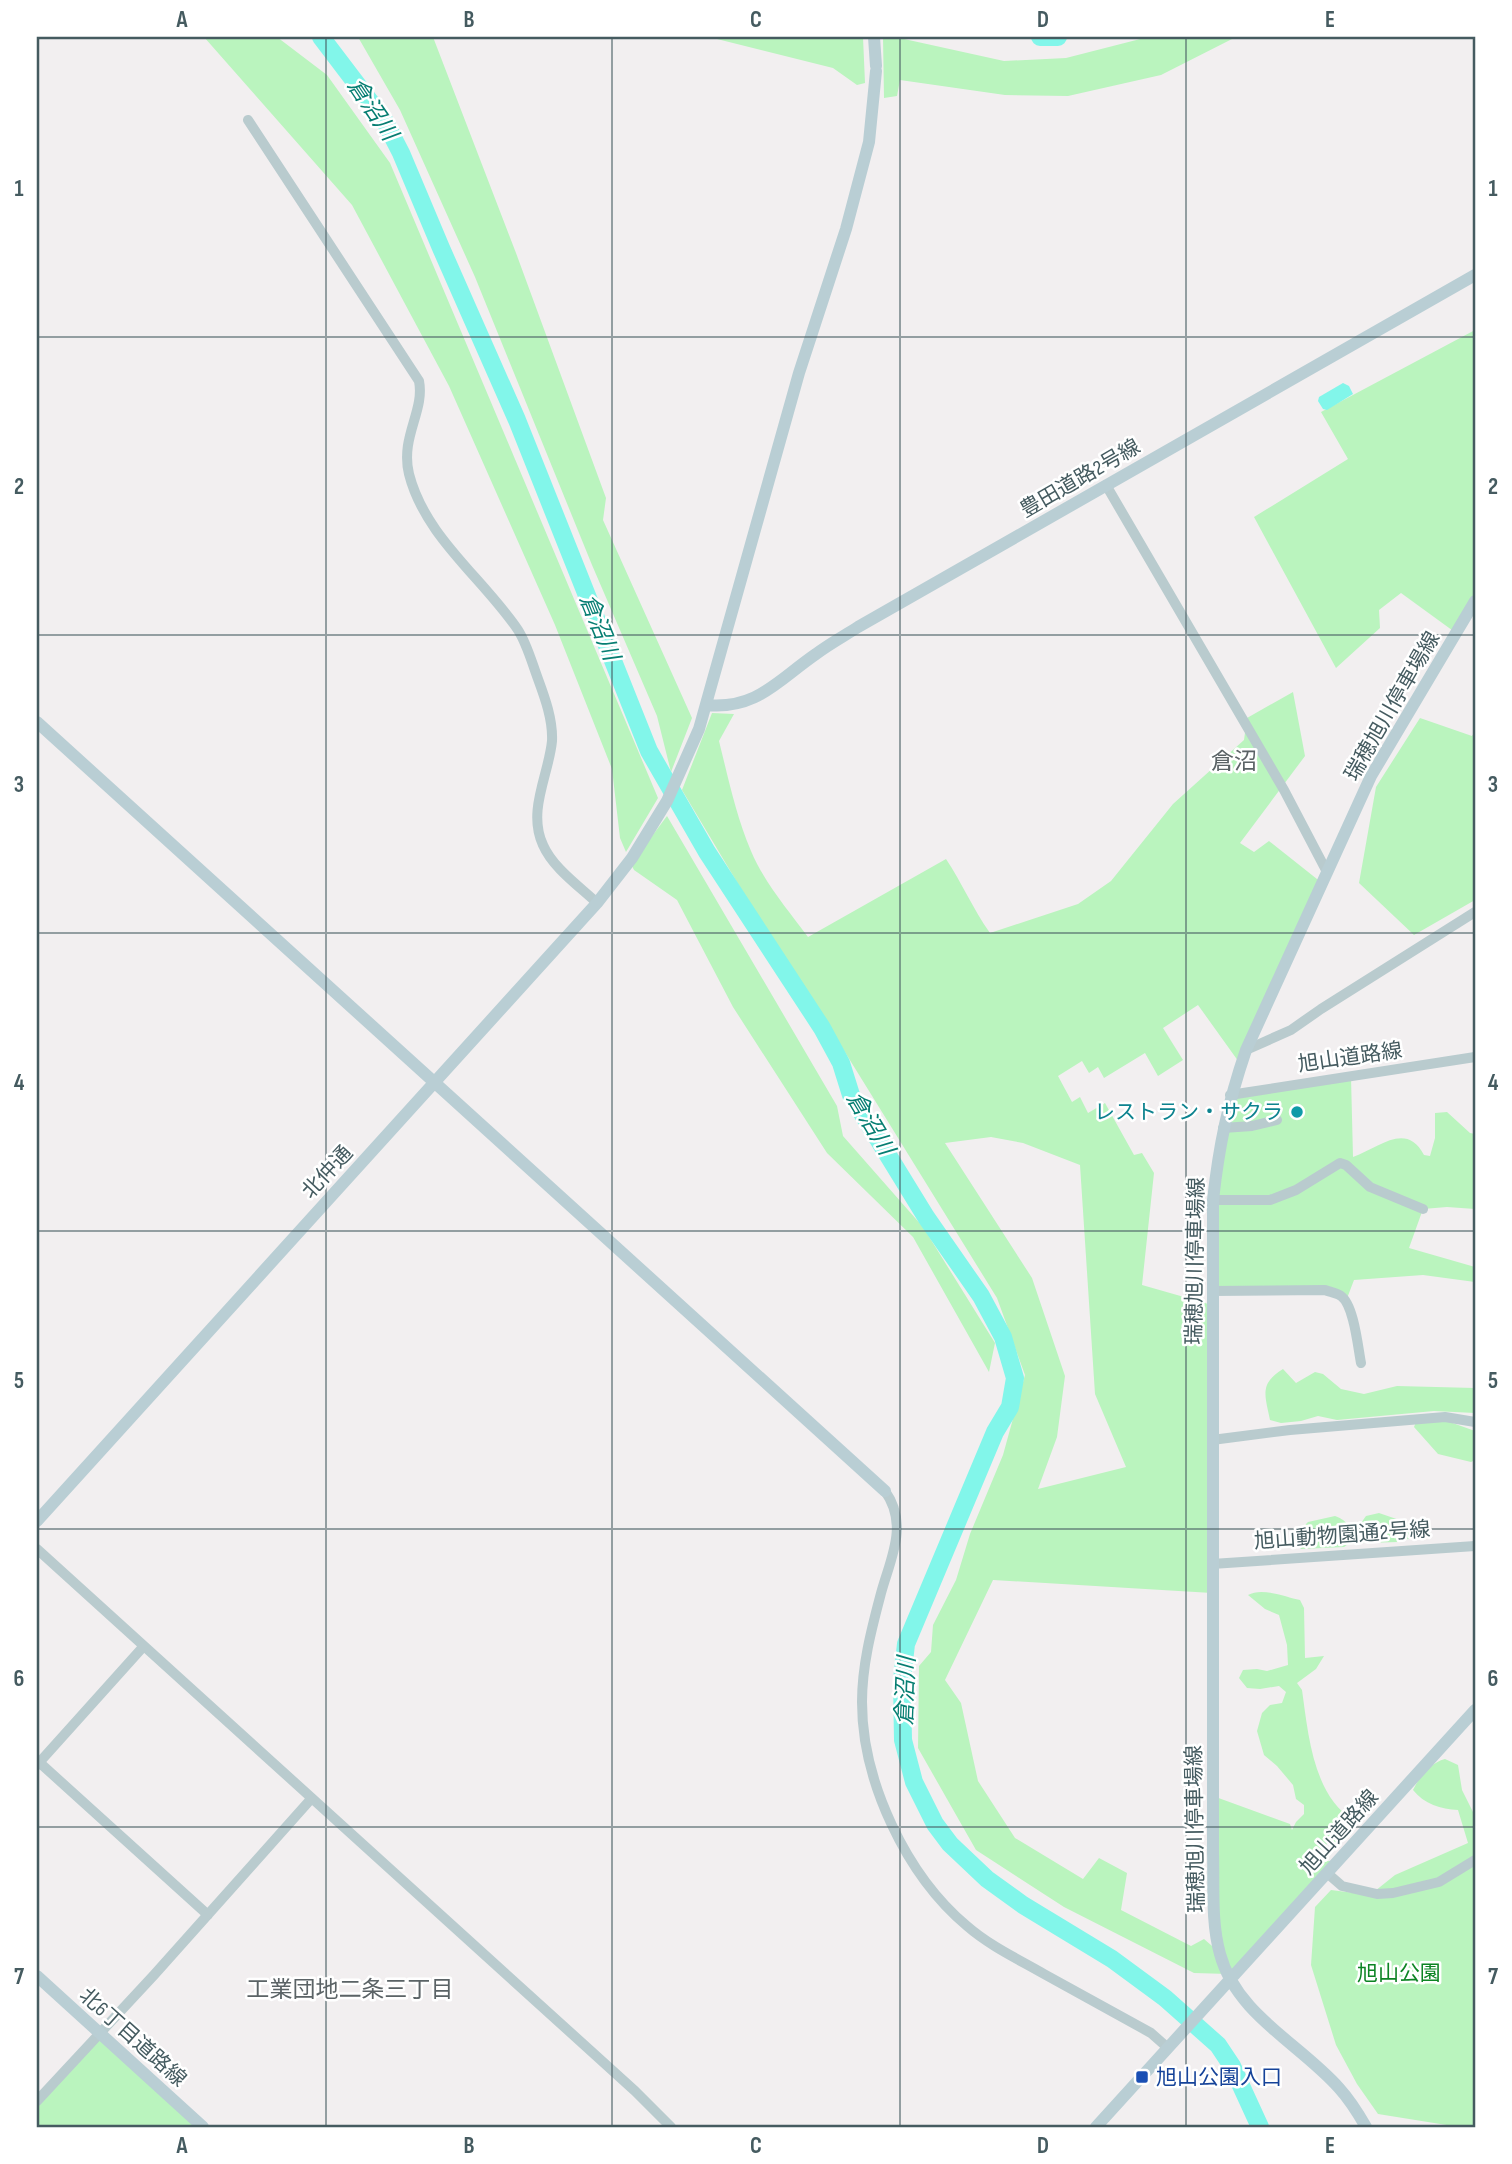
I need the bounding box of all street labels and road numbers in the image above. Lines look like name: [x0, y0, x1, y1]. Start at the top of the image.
street label: 豊田道路2号線: [1016, 434, 1145, 523]
street label: 瑞穂旭川停車場線: [1340, 627, 1445, 785]
street label: 旭山道路線: [1296, 1038, 1404, 1077]
street label: 北仲通: [297, 1141, 358, 1204]
street label: 瑞穂旭川停車場線: [1182, 1177, 1209, 1345]
street label: 旭山動物園通2号線: [1253, 1517, 1431, 1554]
street label: 瑞穂旭川停車場線: [1182, 1745, 1209, 1913]
street label: 旭山道路線: [1295, 1785, 1384, 1880]
street label: 北6丁目道路線: [74, 1983, 191, 2092]

